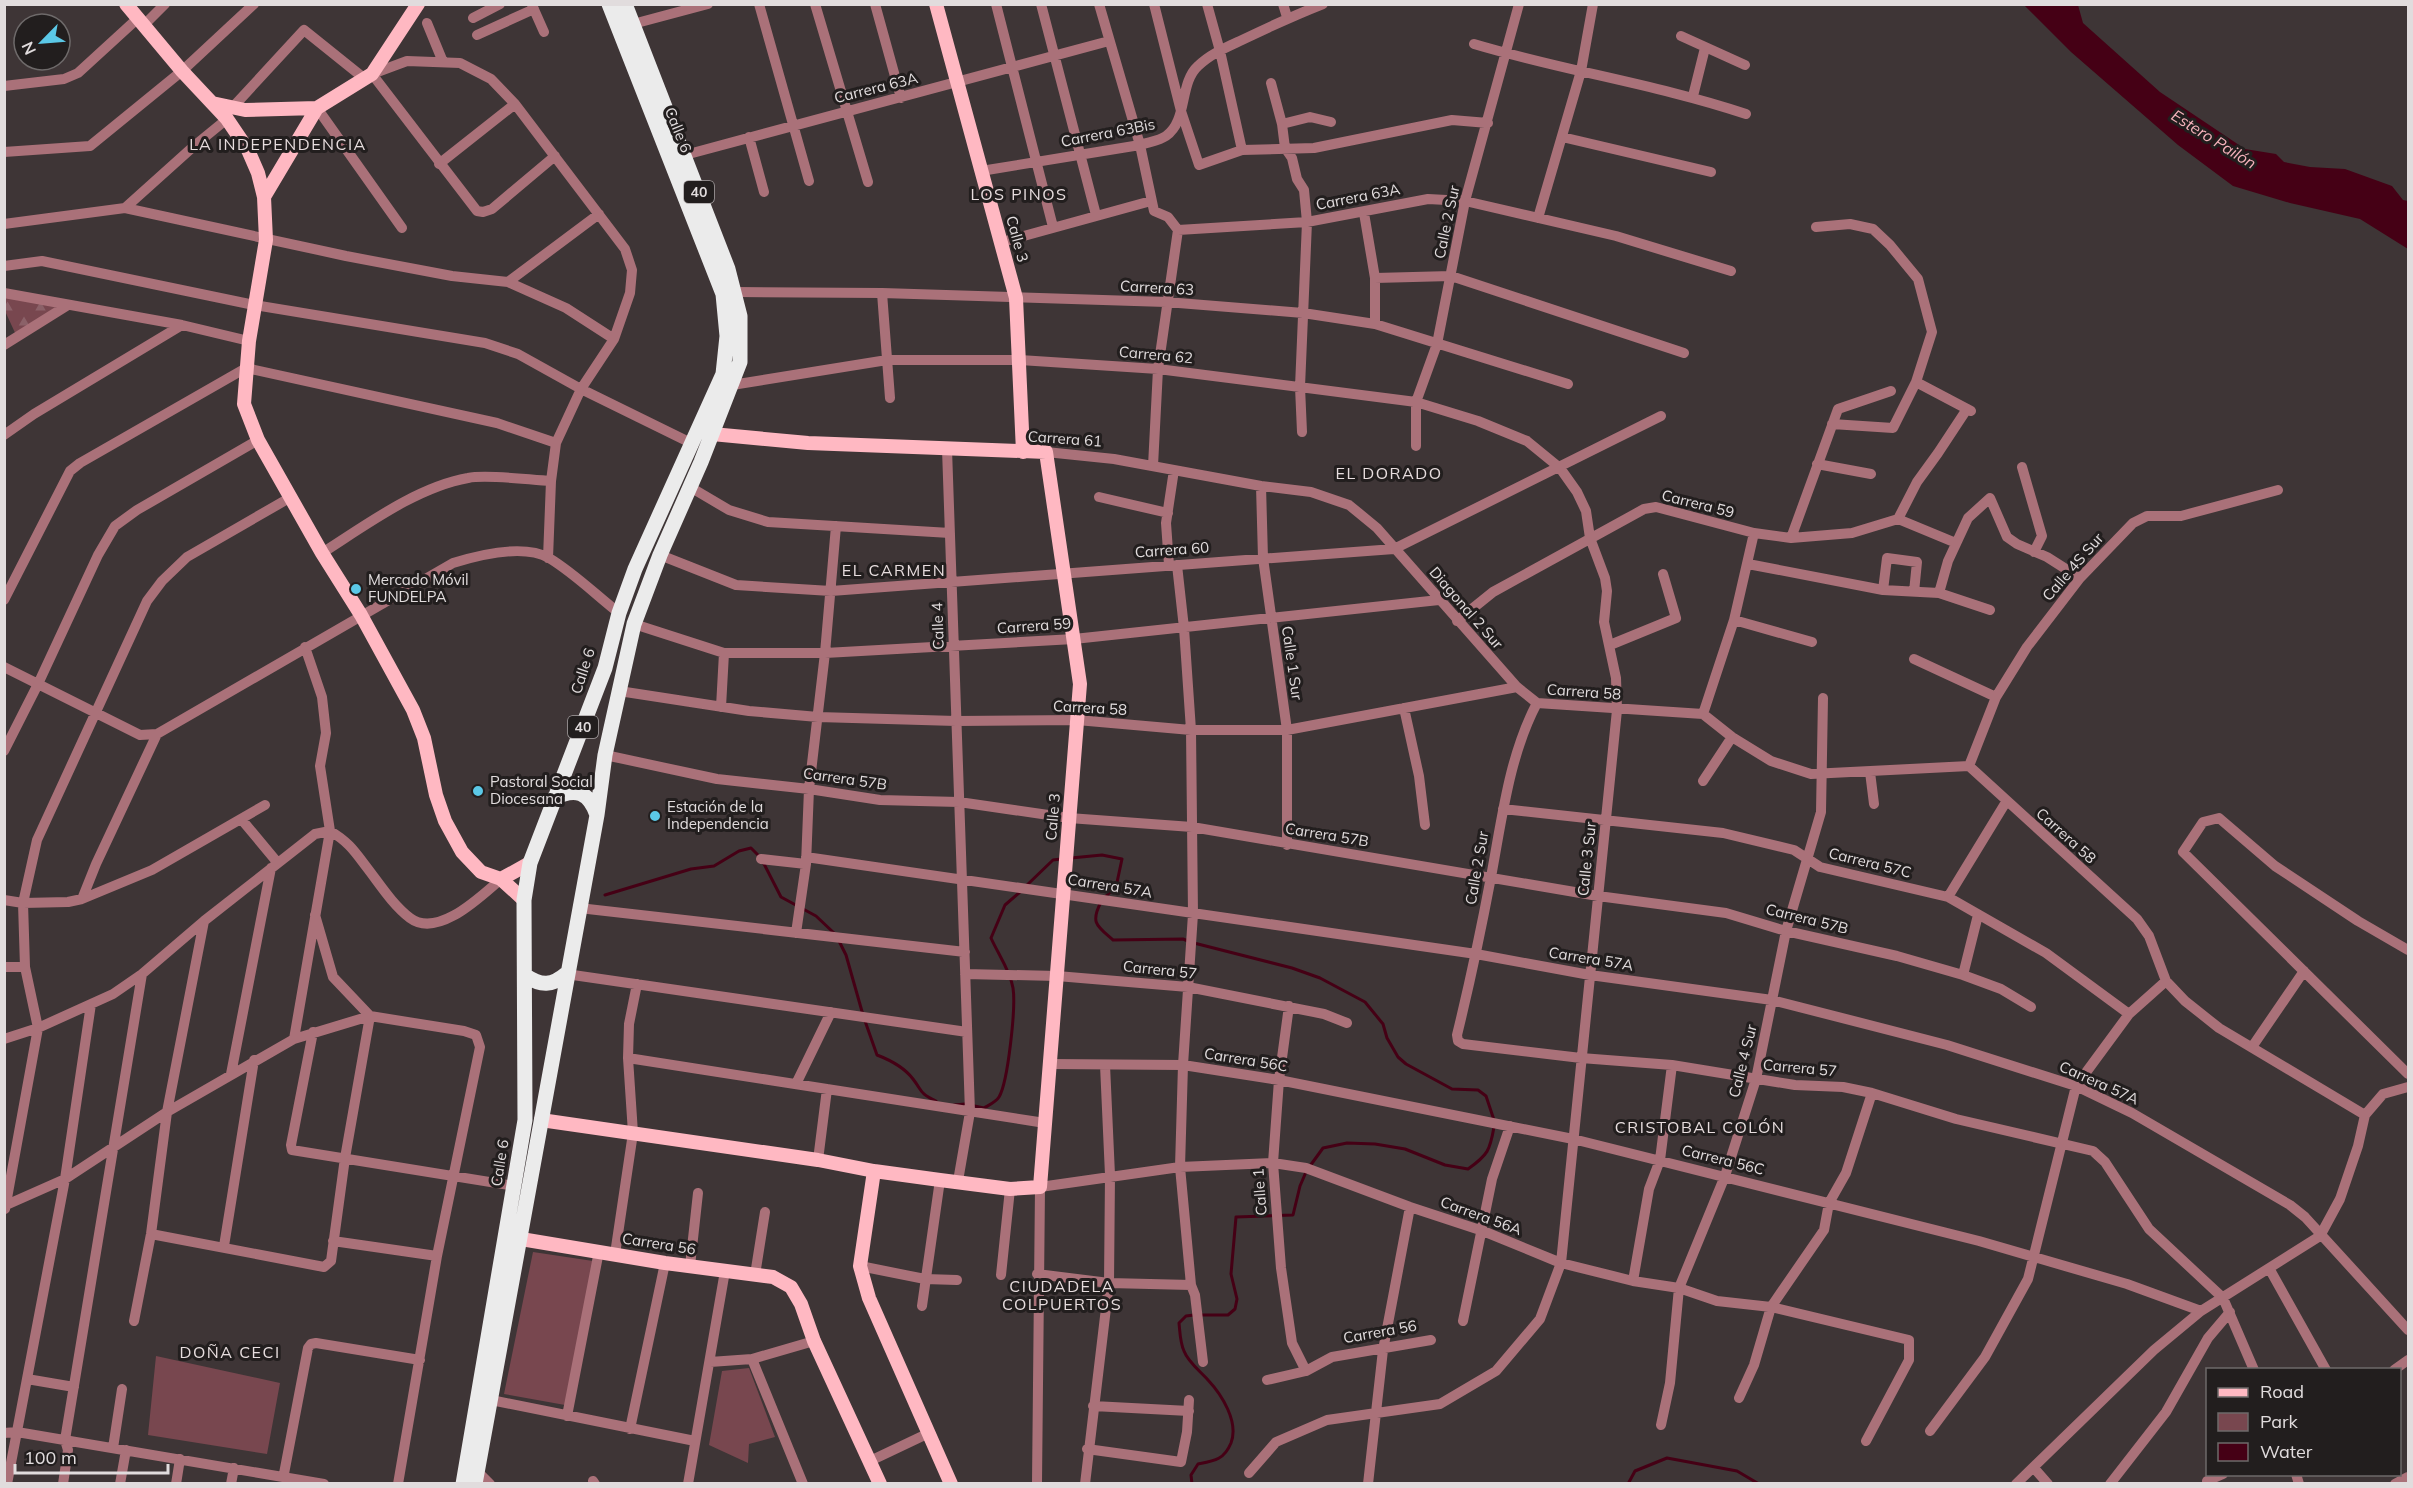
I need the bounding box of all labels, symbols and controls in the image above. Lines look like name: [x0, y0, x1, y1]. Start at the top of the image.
north arrow: [12, 12, 72, 72]
text: N: [17, 39, 40, 58]
street label: Carrera 63A: [832, 68, 920, 107]
street label: Calle 6: [661, 104, 696, 155]
water label: Estero Pailón: [2168, 105, 2260, 173]
street label: Carrera 63Bis: [1059, 114, 1157, 151]
district label: LA INDEPENDENCIA: [189, 134, 367, 154]
street label: Carrera 63A: [1314, 179, 1402, 214]
road number: 40: [684, 181, 714, 203]
street label: Calle 2 Sur: [1429, 183, 1464, 260]
district label: LOS PINOS: [971, 184, 1067, 204]
street label: Calle 3: [1002, 214, 1033, 264]
street label: Carrera 63: [1119, 276, 1195, 299]
street label: Carrera 62: [1118, 342, 1194, 367]
street label: Carrera 61: [1027, 426, 1103, 451]
district label: EL DORADO: [1335, 463, 1443, 483]
street label: Carrera 59: [1660, 485, 1736, 522]
street label: Calle 4S Sur: [2038, 528, 2108, 605]
street label: Carrera 60: [1134, 537, 1210, 562]
district label: EL CARMEN: [842, 560, 946, 580]
street label: Diagonal 2 Sur: [1425, 563, 1508, 653]
place label: Mercado Móvil FUNDELPA: [368, 570, 469, 606]
marker: Mercado Móvil FUNDELPA: [349, 582, 363, 596]
street label: Calle 4: [927, 602, 948, 650]
street label: Carrera 59: [996, 613, 1072, 638]
street label: Calle 1 Sur: [1278, 625, 1307, 702]
street label: Calle 6: [566, 645, 599, 696]
street label: Carrera 58: [1546, 679, 1622, 704]
street label: Carrera 58: [1052, 696, 1128, 719]
road number: 40: [568, 716, 598, 738]
street label: Carrera 57B: [802, 763, 888, 794]
place label: Pastoral Social Diocesana: [490, 772, 593, 808]
marker: Pastoral Social Diocesana: [471, 784, 485, 798]
street label: Calle 3: [1041, 793, 1064, 841]
place label: Estación de la Independencia: [667, 797, 769, 833]
street label: Carrera 58: [2032, 804, 2100, 868]
marker: Estación de la Independencia: [648, 809, 662, 823]
street label: Carrera 57B: [1284, 819, 1370, 850]
street label: Calle 3 Sur: [1573, 820, 1600, 897]
street label: Calle 2 Sur: [1461, 829, 1492, 906]
street label: Carrera 57C: [1827, 843, 1913, 882]
street label: Carrera 57A: [1066, 869, 1154, 902]
street label: Carrera 57B: [1764, 899, 1850, 938]
street label: Carrera 57A: [1547, 942, 1635, 975]
street label: Carrera 57: [1122, 956, 1198, 983]
street label: Calle 4 Sur: [1724, 1022, 1761, 1099]
street label: Carrera 56C: [1203, 1044, 1289, 1075]
street label: Carrera 57: [1762, 1055, 1838, 1080]
street label: Carrera 57A: [2056, 1057, 2142, 1109]
district label: CRISTOBAL COLÓN: [1615, 1117, 1785, 1137]
street label: Calle 6: [486, 1138, 513, 1188]
street label: Carrera 56C: [1680, 1140, 1766, 1179]
street label: Calle 1: [1248, 1168, 1271, 1216]
street label: Carrera 56A: [1438, 1192, 1524, 1239]
street label: Carrera 56: [621, 1228, 697, 1259]
district label: CIUDADELA COLPUERTOS: [1002, 1276, 1122, 1314]
street label: Carrera 56: [1342, 1316, 1418, 1347]
district label: DOÑA CECI: [179, 1342, 281, 1362]
legend: [2206, 1368, 2401, 1476]
text: Road: [2260, 1380, 2304, 1403]
text: Park: [2260, 1410, 2299, 1433]
scale bar: [15, 1437, 168, 1475]
text: Water: [2260, 1440, 2313, 1463]
text: 100 m: [24, 1446, 77, 1469]

